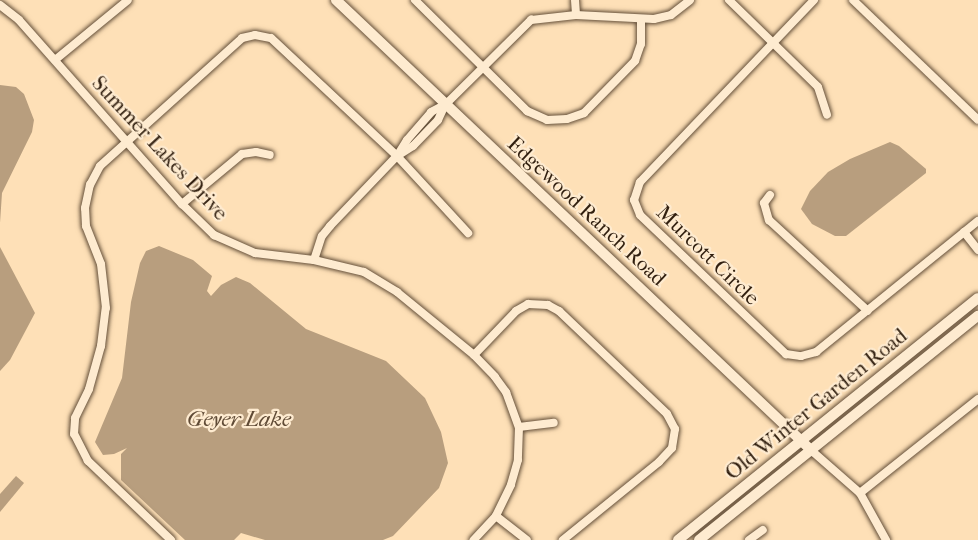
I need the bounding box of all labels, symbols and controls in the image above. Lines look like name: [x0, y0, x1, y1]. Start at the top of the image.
street label: Summer Lakes Drive: [87, 71, 233, 225]
street label: Edgewood Ranch Road: [502, 131, 672, 291]
street label: Murcott Circle: [651, 200, 765, 310]
street label: Old Winter Garden Road: [720, 323, 912, 485]
water label: Geyer Lake: [187, 407, 291, 433]

